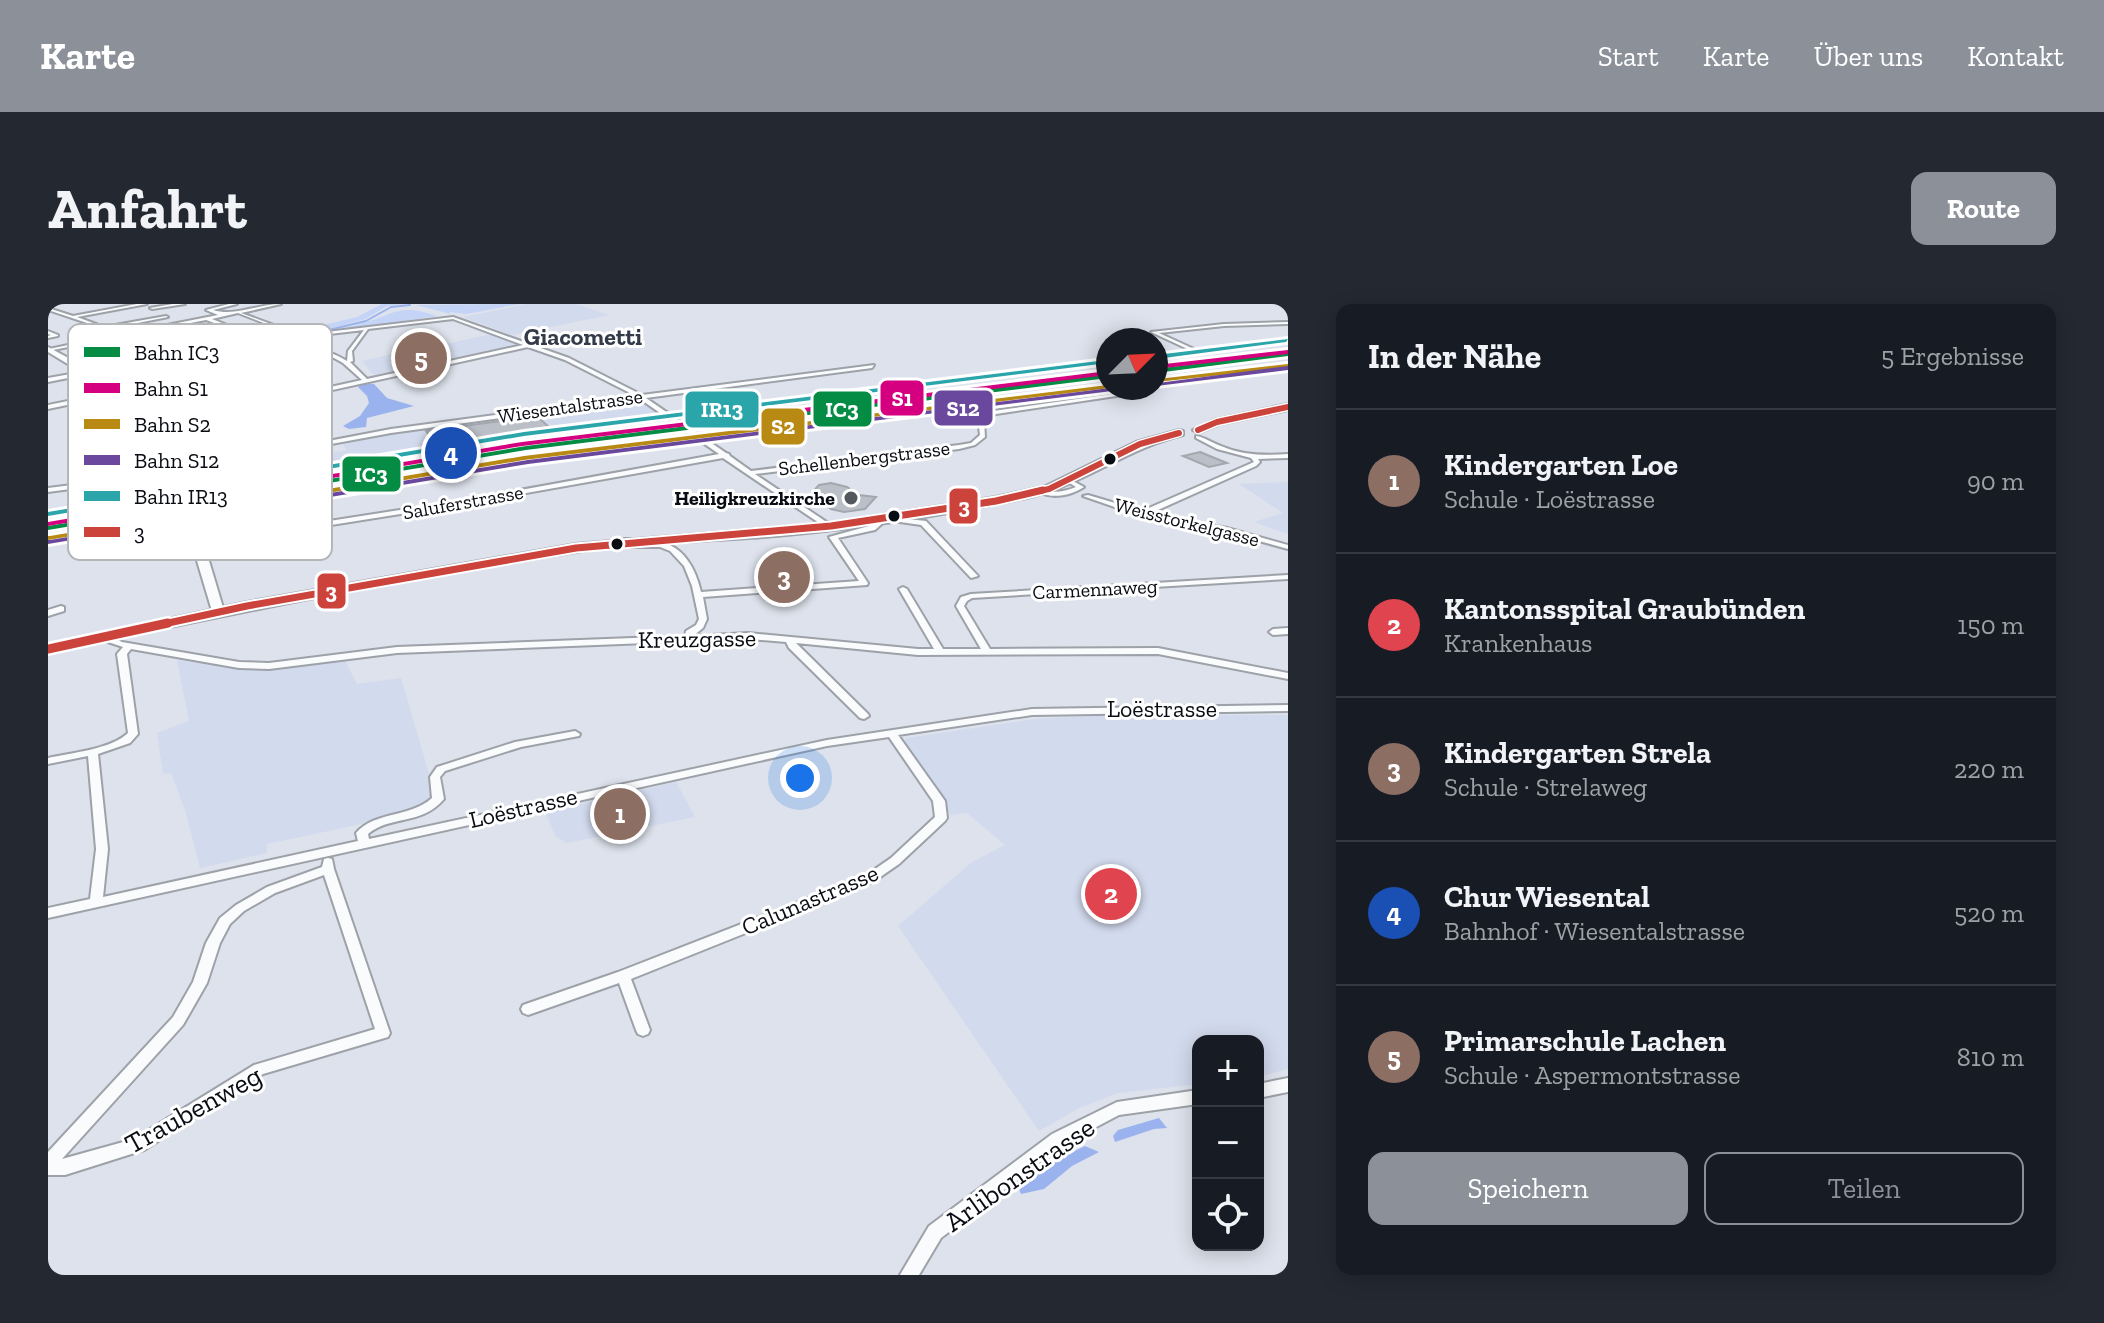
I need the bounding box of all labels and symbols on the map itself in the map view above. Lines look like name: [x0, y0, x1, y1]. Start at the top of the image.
district label: Giacometti: [524, 322, 642, 351]
legend: [68, 324, 332, 560]
pin: 5: [395, 328, 447, 388]
north arrow: [1096, 328, 1168, 400]
text: Bahn IC3: [134, 339, 220, 366]
text: Bahn S1: [134, 375, 209, 402]
line badge: S1: [879, 379, 925, 417]
street label: Wiesentalstrasse: [496, 384, 644, 428]
text: S1: [891, 385, 913, 412]
line badge: S12: [933, 389, 994, 427]
line badge: IR13: [684, 390, 760, 429]
line badge: IC3: [812, 390, 873, 428]
text: S12: [947, 395, 980, 422]
text: IR13: [701, 396, 743, 423]
text: IC3: [825, 396, 859, 423]
line badge: S2: [760, 407, 806, 446]
text: Bahn S2: [134, 411, 211, 438]
text: S2: [771, 413, 795, 440]
pin: 4: [425, 423, 477, 483]
street label: Schellenbergstrasse: [777, 436, 951, 480]
text: Bahn S12: [134, 447, 219, 474]
unlabelled marker: [1102, 451, 1118, 467]
line badge: IC3: [341, 455, 402, 493]
text: IC3: [354, 461, 388, 488]
street label: Saluferstrasse: [401, 480, 525, 524]
text: Bahn IR13: [134, 483, 228, 510]
place label: Heiligkreuzkirche: [674, 486, 835, 510]
line badge: 3: [948, 487, 979, 525]
marker: Heiligkreuzkirche: [842, 489, 860, 507]
street label: Weisstorkelgasse: [1112, 492, 1262, 552]
text: 3: [958, 493, 970, 520]
unlabelled marker: [886, 508, 902, 524]
text: 3: [134, 519, 145, 546]
unlabelled marker: [609, 536, 625, 552]
pin: 3: [758, 547, 810, 607]
line badge: 3: [316, 572, 347, 610]
street label: Carmennaweg: [1032, 574, 1158, 604]
text: 3: [325, 578, 337, 605]
street label: Kreuzgasse: [638, 623, 756, 654]
street label: Loëstrasse: [1107, 694, 1217, 723]
your location: [780, 758, 820, 798]
street label: Loëstrasse: [466, 781, 580, 834]
pin: 1: [594, 784, 646, 844]
street label: Calunastrasse: [737, 858, 883, 941]
pin: 2: [1085, 864, 1137, 924]
street label: Traubenweg: [119, 1058, 267, 1161]
street label: Arlibonstrasse: [938, 1110, 1101, 1238]

